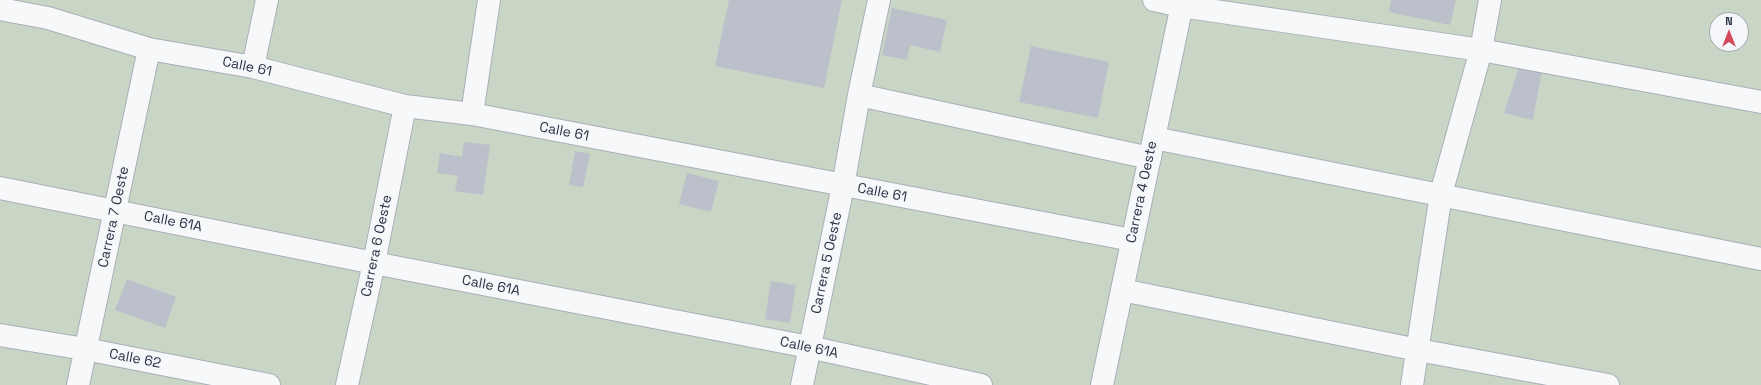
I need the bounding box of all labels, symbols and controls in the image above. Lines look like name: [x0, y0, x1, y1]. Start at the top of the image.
north arrow: [1709, 12, 1749, 52]
text: N: [1725, 14, 1733, 28]
street label: Calle 61: [221, 54, 273, 80]
street label: Calle 61: [538, 119, 590, 145]
street label: Carrera 4 Oeste: [1123, 139, 1161, 245]
street label: Carrera 7 Oeste: [95, 165, 133, 269]
street label: Calle 61: [856, 180, 908, 206]
street label: Carrera 6 Oeste: [358, 193, 396, 299]
street label: Calle 61A: [142, 208, 204, 236]
street label: Carrera 5 Oeste: [808, 211, 846, 315]
street label: Calle 61A: [460, 272, 522, 300]
street label: Calle 61A: [778, 334, 840, 362]
street label: Calle 62: [108, 346, 162, 372]

